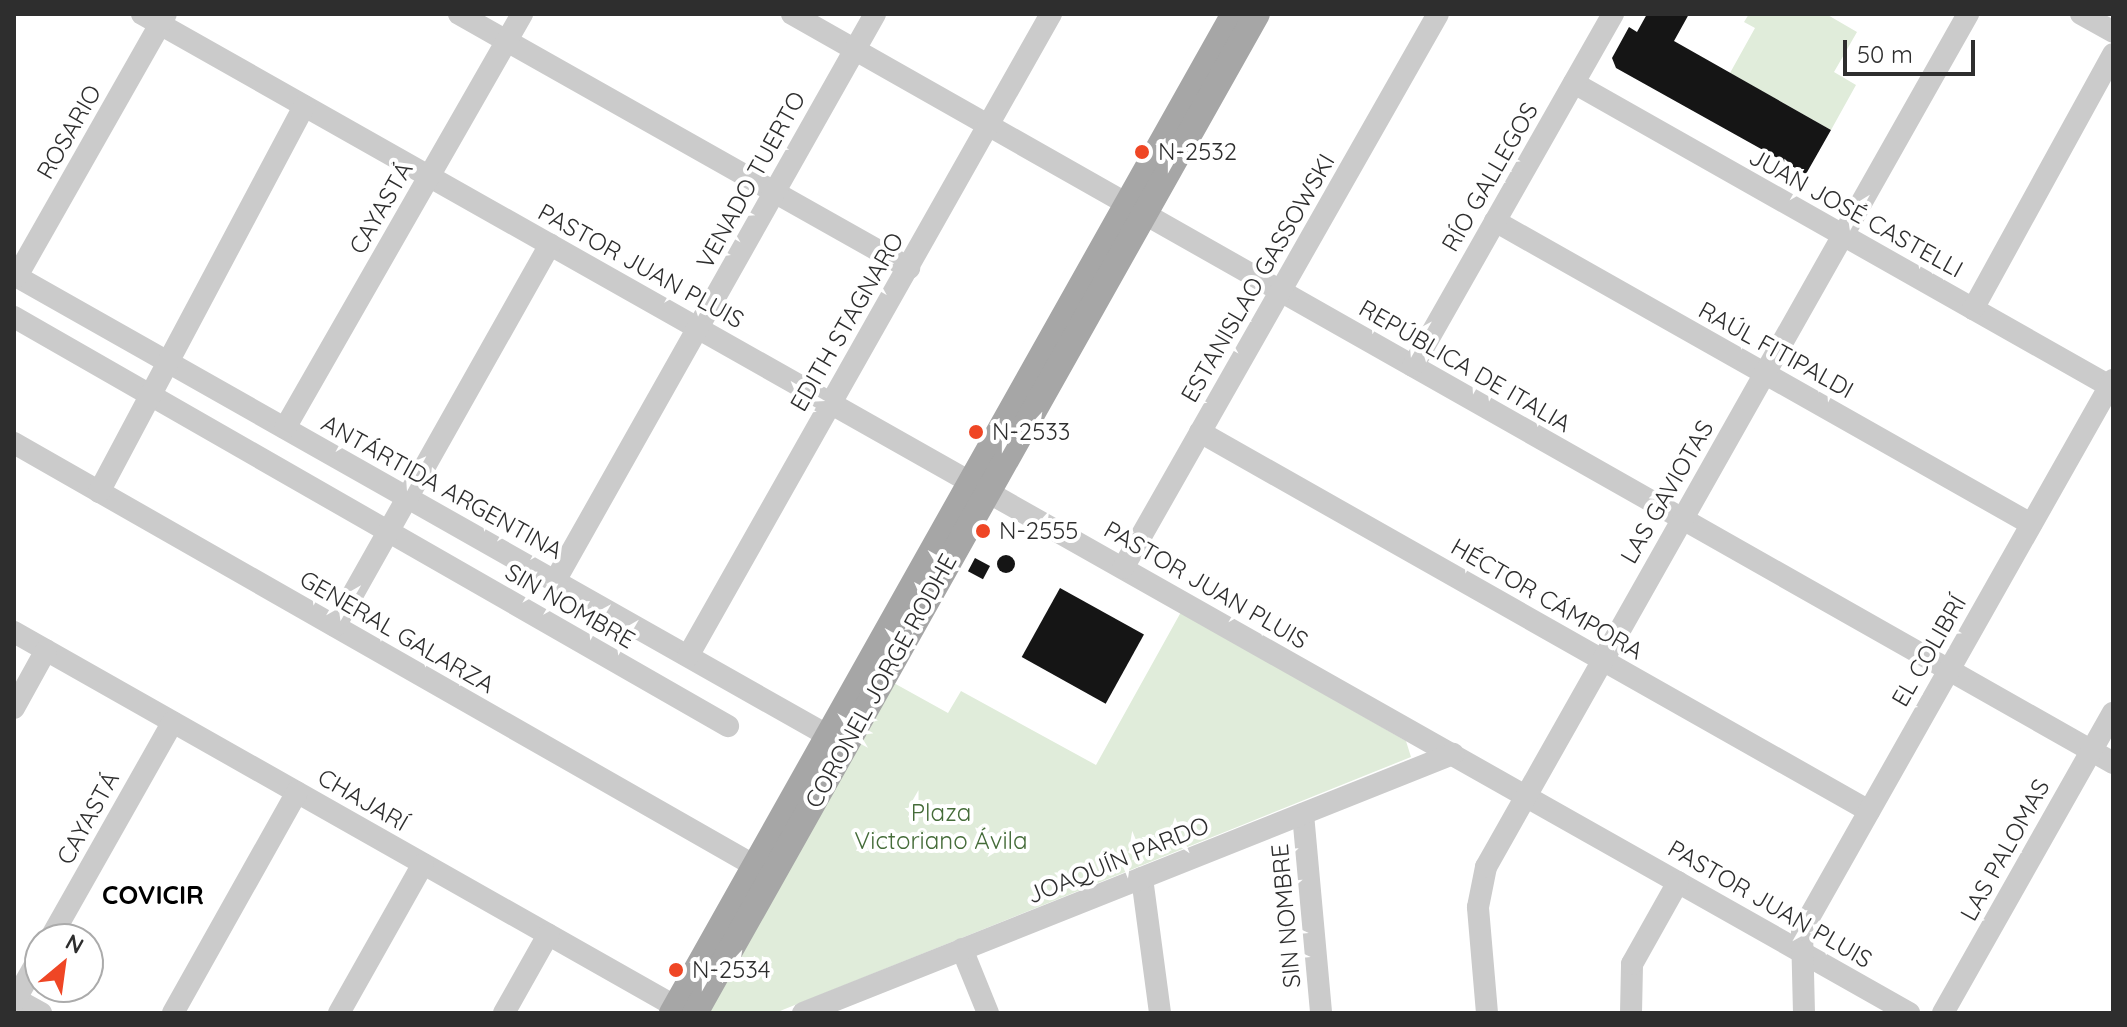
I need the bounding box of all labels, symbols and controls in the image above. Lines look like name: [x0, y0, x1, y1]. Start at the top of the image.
scale bar: [1847, 24, 1979, 74]
text: 50 m: [1857, 39, 1913, 69]
street label: ROSARIO: [31, 80, 107, 184]
street label: VENADO TUERTO: [690, 86, 812, 274]
street label: RÍO GALLEGOS: [1436, 98, 1544, 256]
place label: N-2532: [1158, 138, 1237, 166]
street label: JUAN JOSÉ CASTELLI: [1744, 142, 1968, 284]
marker: N-2532: [1133, 143, 1151, 161]
street label: ESTANISLAO GASSOWSKI: [1175, 149, 1341, 407]
street label: CAYASTÁ: [343, 157, 419, 259]
street label: PASTOR JUAN PLUIS: [533, 197, 749, 335]
street label: EDITH STAGNARO: [784, 228, 910, 416]
street label: REPÚBLICA DE ITALIA: [1354, 294, 1576, 438]
street label: RAÚL FITIPALDI: [1693, 296, 1859, 404]
street label: ANTÁRTIDA ARGENTINA: [316, 409, 568, 565]
street label: LAS GAVIOTAS: [1614, 415, 1720, 569]
place label: N-2533: [992, 418, 1070, 446]
marker: N-2533: [967, 423, 985, 441]
street label: PASTOR JUAN PLUIS: [1099, 515, 1313, 655]
place label: N-2555: [999, 517, 1078, 545]
marker: N-2555: [974, 522, 992, 540]
street label: HÉCTOR CÁMPORA: [1446, 532, 1648, 666]
street label: CORONEL JORGE RODHE: [799, 549, 963, 813]
street label: SIN NOMBRE: [500, 557, 640, 655]
street label: GENERAL GALARZA: [295, 565, 499, 699]
street label: EL COLIBRÍ: [1886, 590, 1972, 712]
street label: CHAJARÍ: [313, 763, 413, 837]
street label: CAYASTÁ: [51, 767, 125, 869]
street label: LAS PALOMAS: [1954, 774, 2056, 926]
park label: Plaza Victoriano Ávila: [854, 799, 1028, 855]
street label: JOAQUÍN PARDO: [1023, 810, 1213, 910]
street label: PASTOR JUAN PLUIS: [1663, 834, 1877, 974]
street label: SIN NOMBRE: [1265, 843, 1307, 989]
district label: COVICIR: [102, 879, 204, 911]
north arrow: [24, 923, 104, 1003]
text: N: [61, 928, 89, 960]
place label: N-2534: [692, 956, 770, 984]
marker: N-2534: [667, 961, 685, 979]

